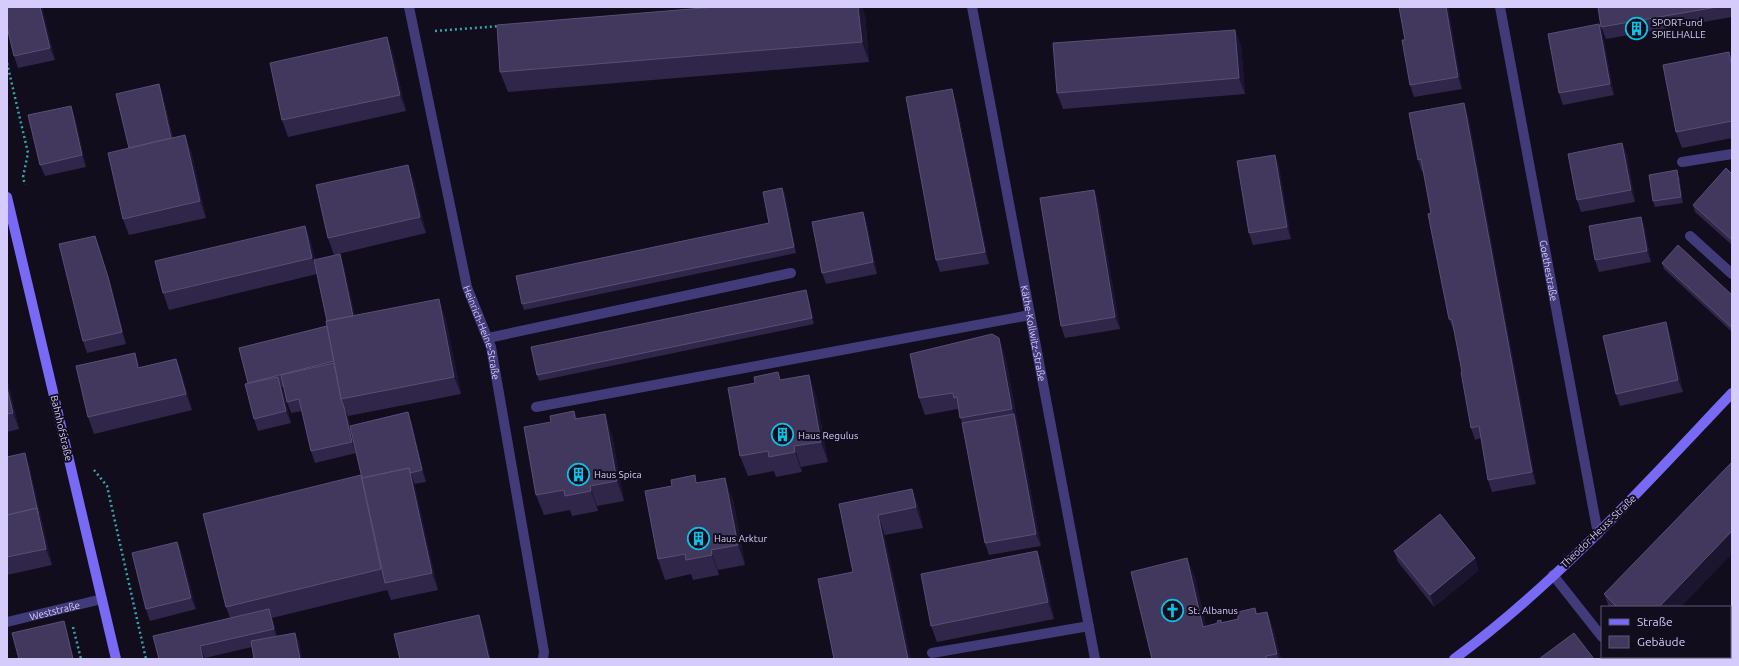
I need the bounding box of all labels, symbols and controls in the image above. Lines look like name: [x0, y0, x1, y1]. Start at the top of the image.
building icon: SPORT-und SPIELHALLE: [1623, 15, 1649, 41]
place label: SPORT-und SPIELHALLE: [1652, 17, 1706, 40]
street label: Goethestraße: [1537, 239, 1560, 302]
street label: Heinrich-Heine-Straße: [461, 284, 502, 380]
street label: Käthe-Kollwitz-Straße: [1019, 284, 1048, 382]
street label: Bahnhofstraße: [49, 394, 74, 462]
building icon: Haus Regulus: [769, 422, 795, 448]
place label: Haus Regulus: [798, 430, 858, 441]
building icon: Haus Spica: [565, 461, 591, 487]
place label: Haus Spica: [594, 469, 642, 480]
street label: Theodor-Heuss-Straße: [1558, 493, 1638, 570]
building icon: Haus Arktur: [686, 525, 712, 551]
place label: Haus Arktur: [714, 533, 767, 544]
church icon: St. Albanus: [1159, 597, 1185, 623]
street label: Weststraße: [28, 600, 81, 622]
place label: St. Albanus: [1188, 605, 1238, 616]
legend: [1601, 606, 1731, 658]
text: Straße: [1637, 615, 1673, 628]
text: Gebäude: [1637, 635, 1685, 648]

